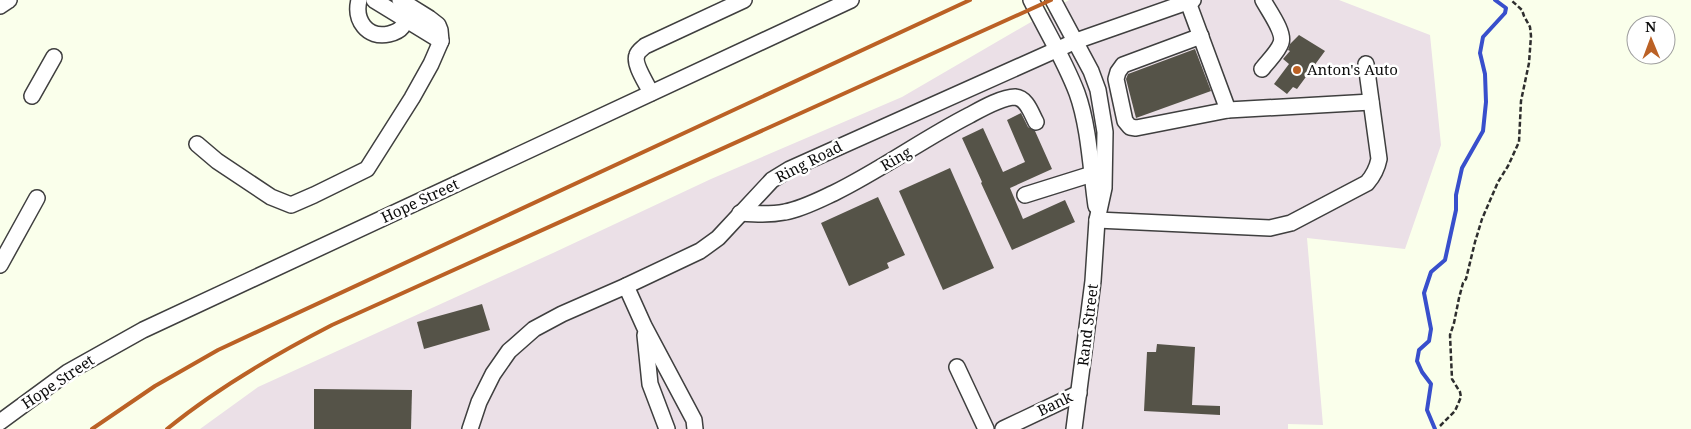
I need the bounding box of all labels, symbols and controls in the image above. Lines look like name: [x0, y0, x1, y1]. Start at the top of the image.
north arrow: [1626, 15, 1676, 65]
text: N: [1645, 17, 1656, 36]
place label: Anton's Auto: [1307, 59, 1398, 79]
marker: Anton's Auto: [1291, 64, 1303, 76]
street label: Ring Road: [772, 136, 845, 186]
street label: Ring: [876, 141, 915, 175]
street label: Hope Street: [377, 173, 462, 227]
street label: Rand Street: [1072, 283, 1102, 367]
street label: Hope Street: [17, 350, 98, 413]
street label: Bank: [1034, 386, 1076, 420]

